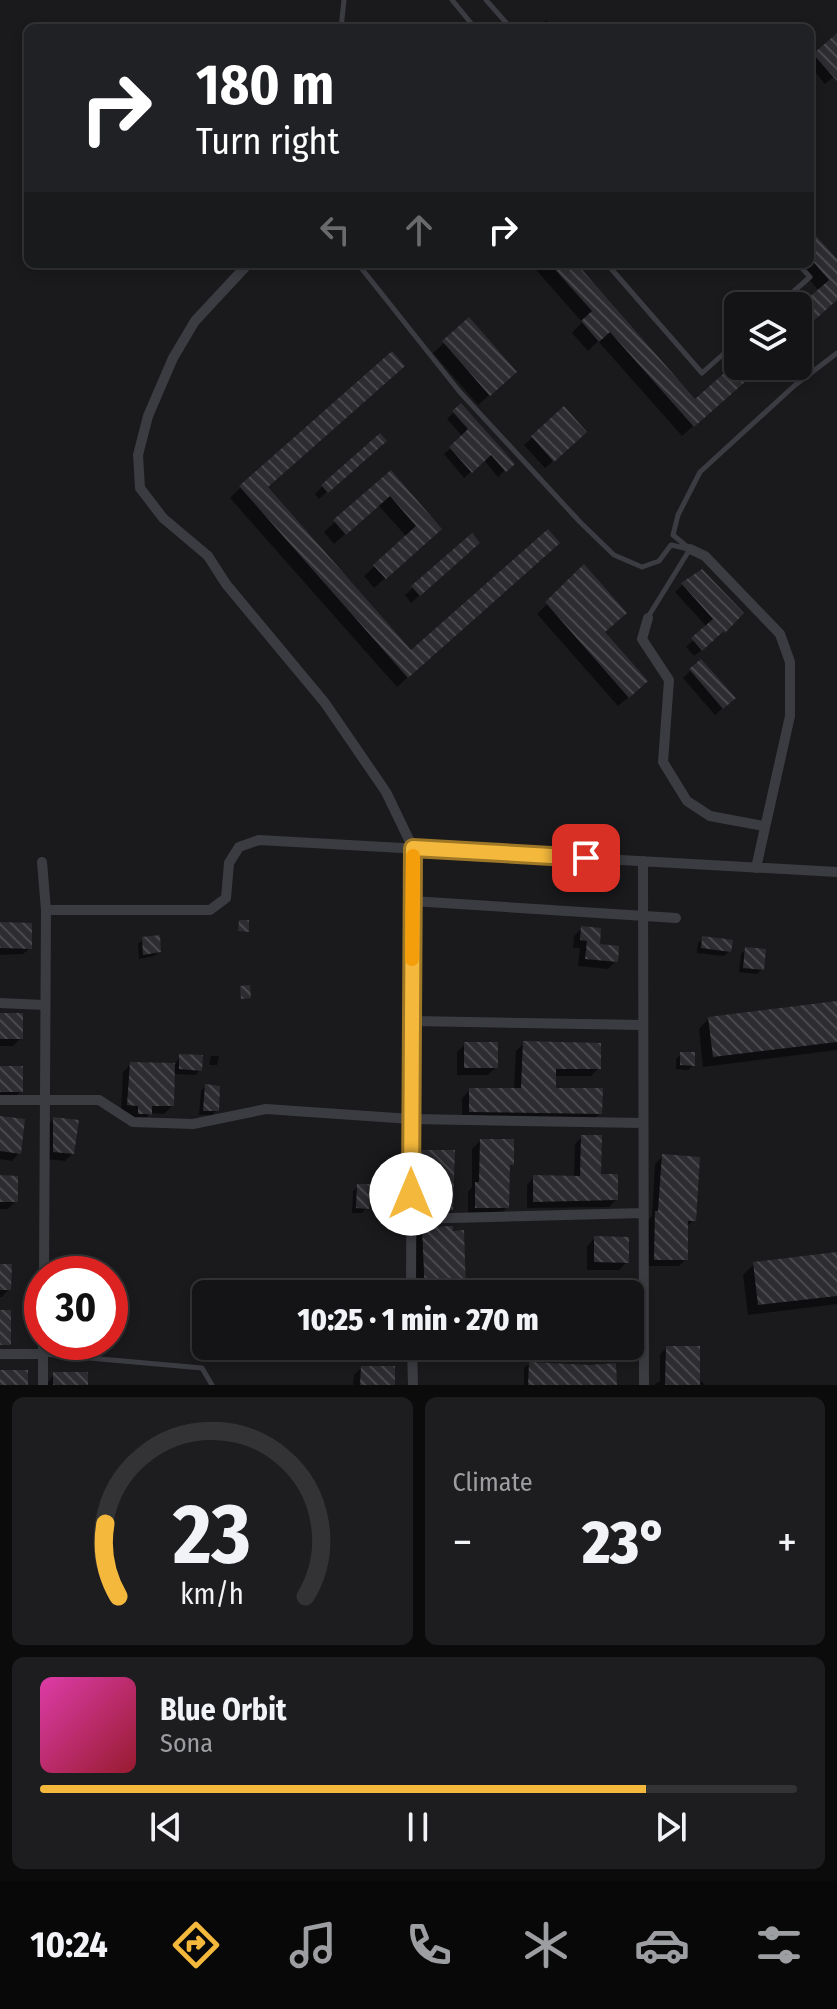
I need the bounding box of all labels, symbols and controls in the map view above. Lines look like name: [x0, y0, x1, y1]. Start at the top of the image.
text: 180 m: [196, 52, 334, 119]
icon: right: [64, 56, 168, 160]
text: Turn right: [196, 120, 339, 164]
icon: left: [313, 208, 357, 252]
icon: ahead: [397, 208, 441, 252]
icon: right: [481, 208, 525, 252]
map controls: [724, 292, 812, 380]
button: layers: [724, 292, 812, 380]
pin: [552, 824, 620, 892]
icon: arrive: [564, 836, 608, 880]
position arrow: [369, 1152, 453, 1236]
speed limit sign: 30: [24, 1256, 128, 1360]
text: 10:25 · 1 min · 270 m: [298, 1302, 538, 1338]
text: Climate: [453, 1467, 533, 1498]
text: 23: [172, 1485, 251, 1585]
text: 23°: [582, 1507, 667, 1579]
text: −: [453, 1516, 472, 1569]
text: +: [777, 1516, 797, 1569]
text: km/h: [180, 1577, 244, 1612]
text: Blue Orbit: [160, 1692, 286, 1728]
text: Sona: [160, 1728, 213, 1759]
icon: previous: [144, 1805, 188, 1849]
icon: pause: [396, 1805, 440, 1849]
icon: next: [649, 1805, 693, 1849]
icon: directions: [168, 1917, 224, 1973]
icon: music: [285, 1917, 341, 1973]
icon: phone: [401, 1917, 457, 1973]
icon: climate: [518, 1917, 574, 1973]
icon: car: [634, 1917, 690, 1973]
icon: filters: [751, 1917, 807, 1973]
text: 10:24: [30, 1923, 108, 1967]

